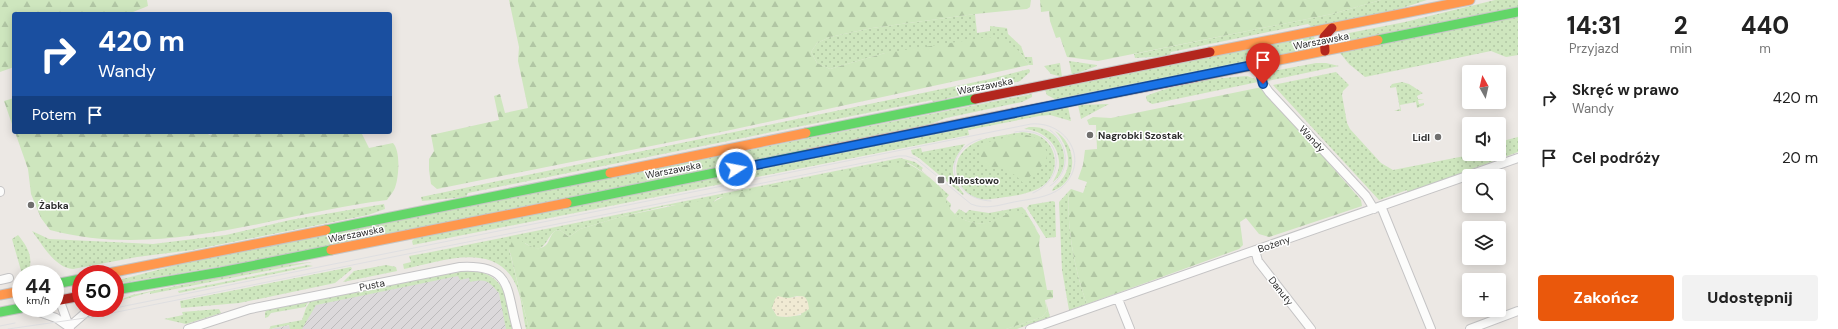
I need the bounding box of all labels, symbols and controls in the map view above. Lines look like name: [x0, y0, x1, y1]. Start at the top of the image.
text: 14:31: [1567, 10, 1621, 41]
text: 2: [1674, 10, 1688, 41]
text: 440: [1741, 10, 1789, 41]
text: 420 m: [98, 23, 185, 60]
icon: right: [32, 28, 84, 80]
street label: Warszawska: [1292, 29, 1350, 53]
text: Przyjazd: [1569, 40, 1619, 57]
text: min: [1670, 40, 1692, 57]
text: m: [1759, 40, 1771, 57]
pin: [1246, 43, 1280, 84]
icon: arrive: [1252, 49, 1274, 71]
text: Wandy: [98, 59, 156, 83]
north arrow: [1462, 65, 1506, 109]
map controls: [1462, 65, 1506, 317]
street label: Warszawska: [956, 74, 1014, 98]
text: Skręć w prawo: [1572, 80, 1679, 100]
icon: right: [1538, 87, 1560, 109]
text: 420 m: [1773, 88, 1818, 108]
text: Wandy: [1572, 100, 1614, 117]
icon: arrive: [84, 104, 106, 126]
text: Potem: [32, 105, 76, 125]
button: sound: [1462, 117, 1506, 161]
street label: Wandy: [1296, 123, 1328, 156]
place label: Nagrobki Szostak: [1098, 129, 1183, 142]
marker: Nagrobki Szostak: [1085, 130, 1095, 140]
place label: Lidl: [1412, 131, 1430, 144]
marker: Lidl: [1433, 132, 1443, 142]
icon: arrive: [1538, 147, 1560, 169]
position arrow: [715, 148, 757, 190]
text: Cel podróży: [1572, 148, 1660, 168]
text: 20 m: [1782, 148, 1818, 168]
street label: Warszawska: [644, 158, 702, 182]
button: search: [1462, 169, 1506, 213]
place label: Miłostowo: [949, 174, 999, 187]
marker: Miłostowo: [936, 175, 946, 185]
place label: Żabka: [39, 199, 69, 212]
marker: Żabka: [26, 200, 36, 210]
button: layers: [1462, 221, 1506, 265]
street label: Warszawska: [327, 222, 385, 246]
street label: Bożeny: [1256, 232, 1292, 256]
speed limit sign: 50: [72, 265, 124, 317]
text: 44: [25, 273, 51, 299]
button: +: [1462, 273, 1506, 317]
street label: Danuty: [1266, 274, 1297, 308]
button: Zakończ: [1538, 275, 1674, 321]
button: Udostępnij: [1682, 275, 1818, 321]
street label: Pusta: [358, 276, 386, 294]
text: km/h: [26, 294, 50, 307]

